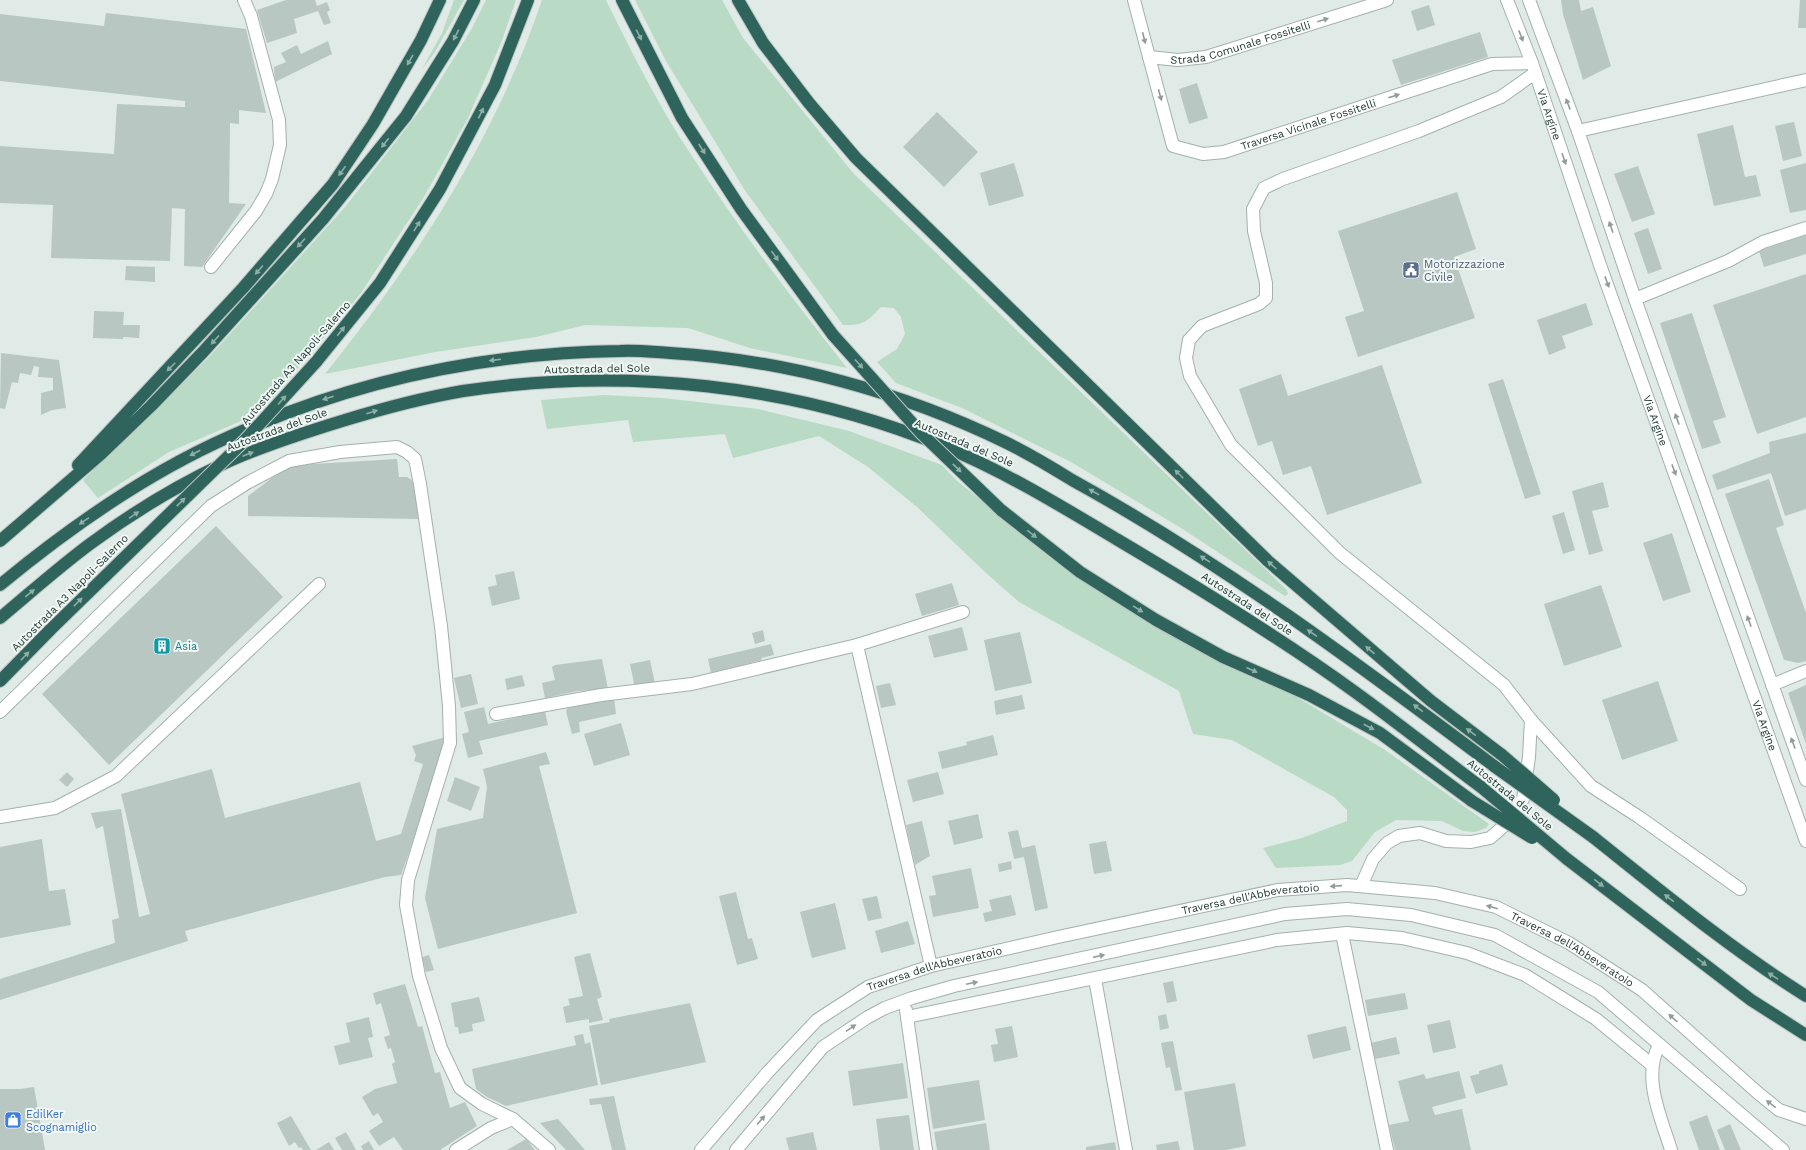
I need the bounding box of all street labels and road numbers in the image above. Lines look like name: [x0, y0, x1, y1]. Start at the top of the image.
street label: Strada Comunale Fossitelli: [1170, 18, 1312, 67]
street label: Via Argine: [1535, 87, 1564, 141]
street label: Traversa Vicinale Fossitelli: [1239, 96, 1378, 153]
street label: Autostrada A3 Napoli-Salerno: [239, 298, 353, 428]
street label: Autostrada del Sole: [544, 362, 650, 376]
street label: Via Argine: [1641, 393, 1671, 448]
street label: Autostrada del Sole: [225, 406, 329, 454]
street label: Autostrada del Sole: [913, 416, 1015, 470]
street label: Autostrada A3 Napoli-Salerno: [9, 532, 131, 654]
street label: Autostrada del Sole: [1199, 570, 1295, 638]
street label: Via Argine: [1750, 698, 1780, 753]
street label: Autostrada del Sole: [1465, 757, 1555, 833]
street label: Traversa dell'Abbeveratoio: [1180, 881, 1320, 917]
street label: Traversa dell'Abbeveratoio: [1509, 909, 1636, 989]
street label: Traversa dell'Abbeveratoio: [865, 944, 1003, 993]

